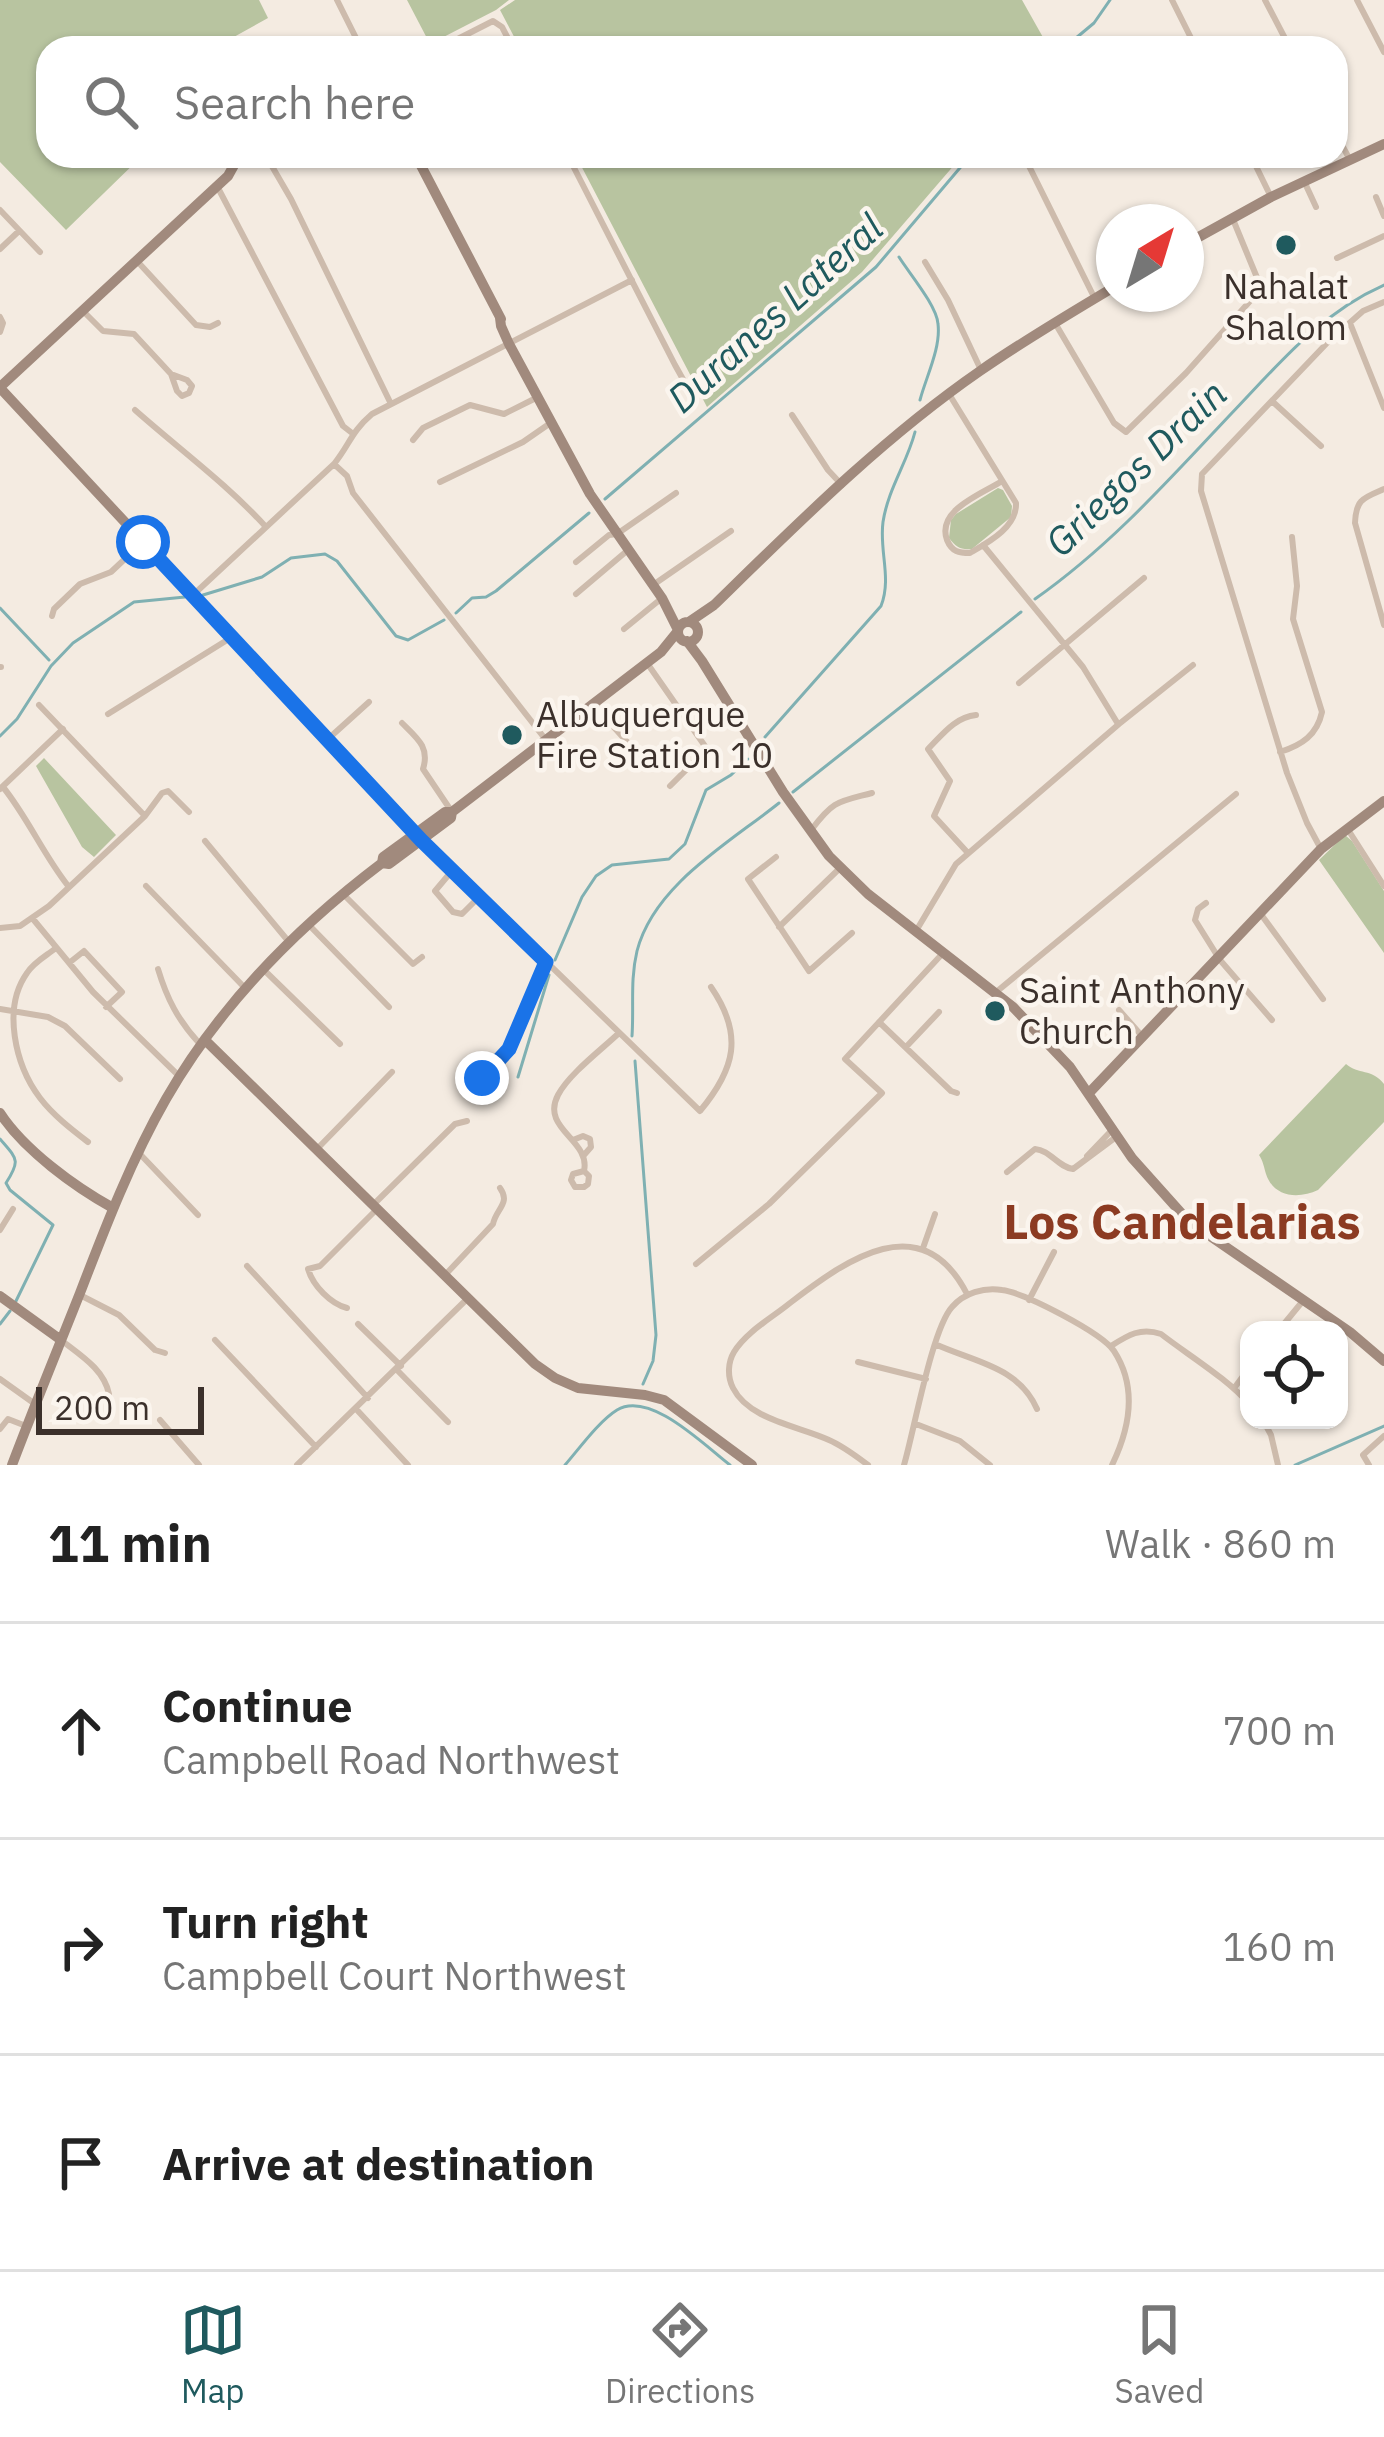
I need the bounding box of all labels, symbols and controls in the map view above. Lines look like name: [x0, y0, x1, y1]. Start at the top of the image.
search box: [36, 36, 1348, 168]
icon: search: [78, 69, 144, 135]
text: Search here: [174, 73, 415, 131]
water label: Duranes Lateral: [656, 202, 894, 423]
north arrow: [1096, 204, 1204, 312]
marker: Nahalat Shalom: [1273, 232, 1299, 258]
place label: Nahalat Shalom: [1223, 262, 1349, 350]
water label: Griegos Drain: [1034, 368, 1237, 567]
route start: [116, 515, 170, 569]
place label: Albuquerque Fire Station 10: [536, 690, 773, 778]
marker: Albuquerque Fire Station 10: [499, 722, 525, 748]
place label: Saint Anthony Church: [1019, 966, 1245, 1054]
marker: Saint Anthony Church: [982, 998, 1008, 1024]
route end: [455, 1051, 509, 1105]
district label: Los Candelarias: [1003, 1190, 1361, 1252]
map controls: [1240, 1321, 1348, 1429]
button: locate: [1240, 1321, 1348, 1429]
scale bar: [36, 1381, 204, 1434]
text: 200 m: [54, 1386, 150, 1429]
text: 11 min: [48, 1510, 212, 1576]
text: Walk · 860 m: [1105, 1518, 1336, 1569]
text: Continue: [162, 1676, 353, 1734]
icon: ahead: [48, 1698, 114, 1764]
text: 700 m: [1223, 1705, 1336, 1756]
text: Campbell Road Northwest: [162, 1734, 620, 1785]
text: Turn right: [162, 1892, 369, 1950]
icon: right: [48, 1914, 114, 1980]
text: 160 m: [1223, 1921, 1336, 1972]
text: Campbell Court Northwest: [162, 1950, 627, 2001]
icon: arrive: [48, 2130, 114, 2196]
text: Arrive at destination: [162, 2134, 595, 2192]
tab: Map: [180, 2297, 246, 2412]
tab: Directions: [605, 2297, 755, 2412]
tab: Saved: [1115, 2297, 1204, 2412]

